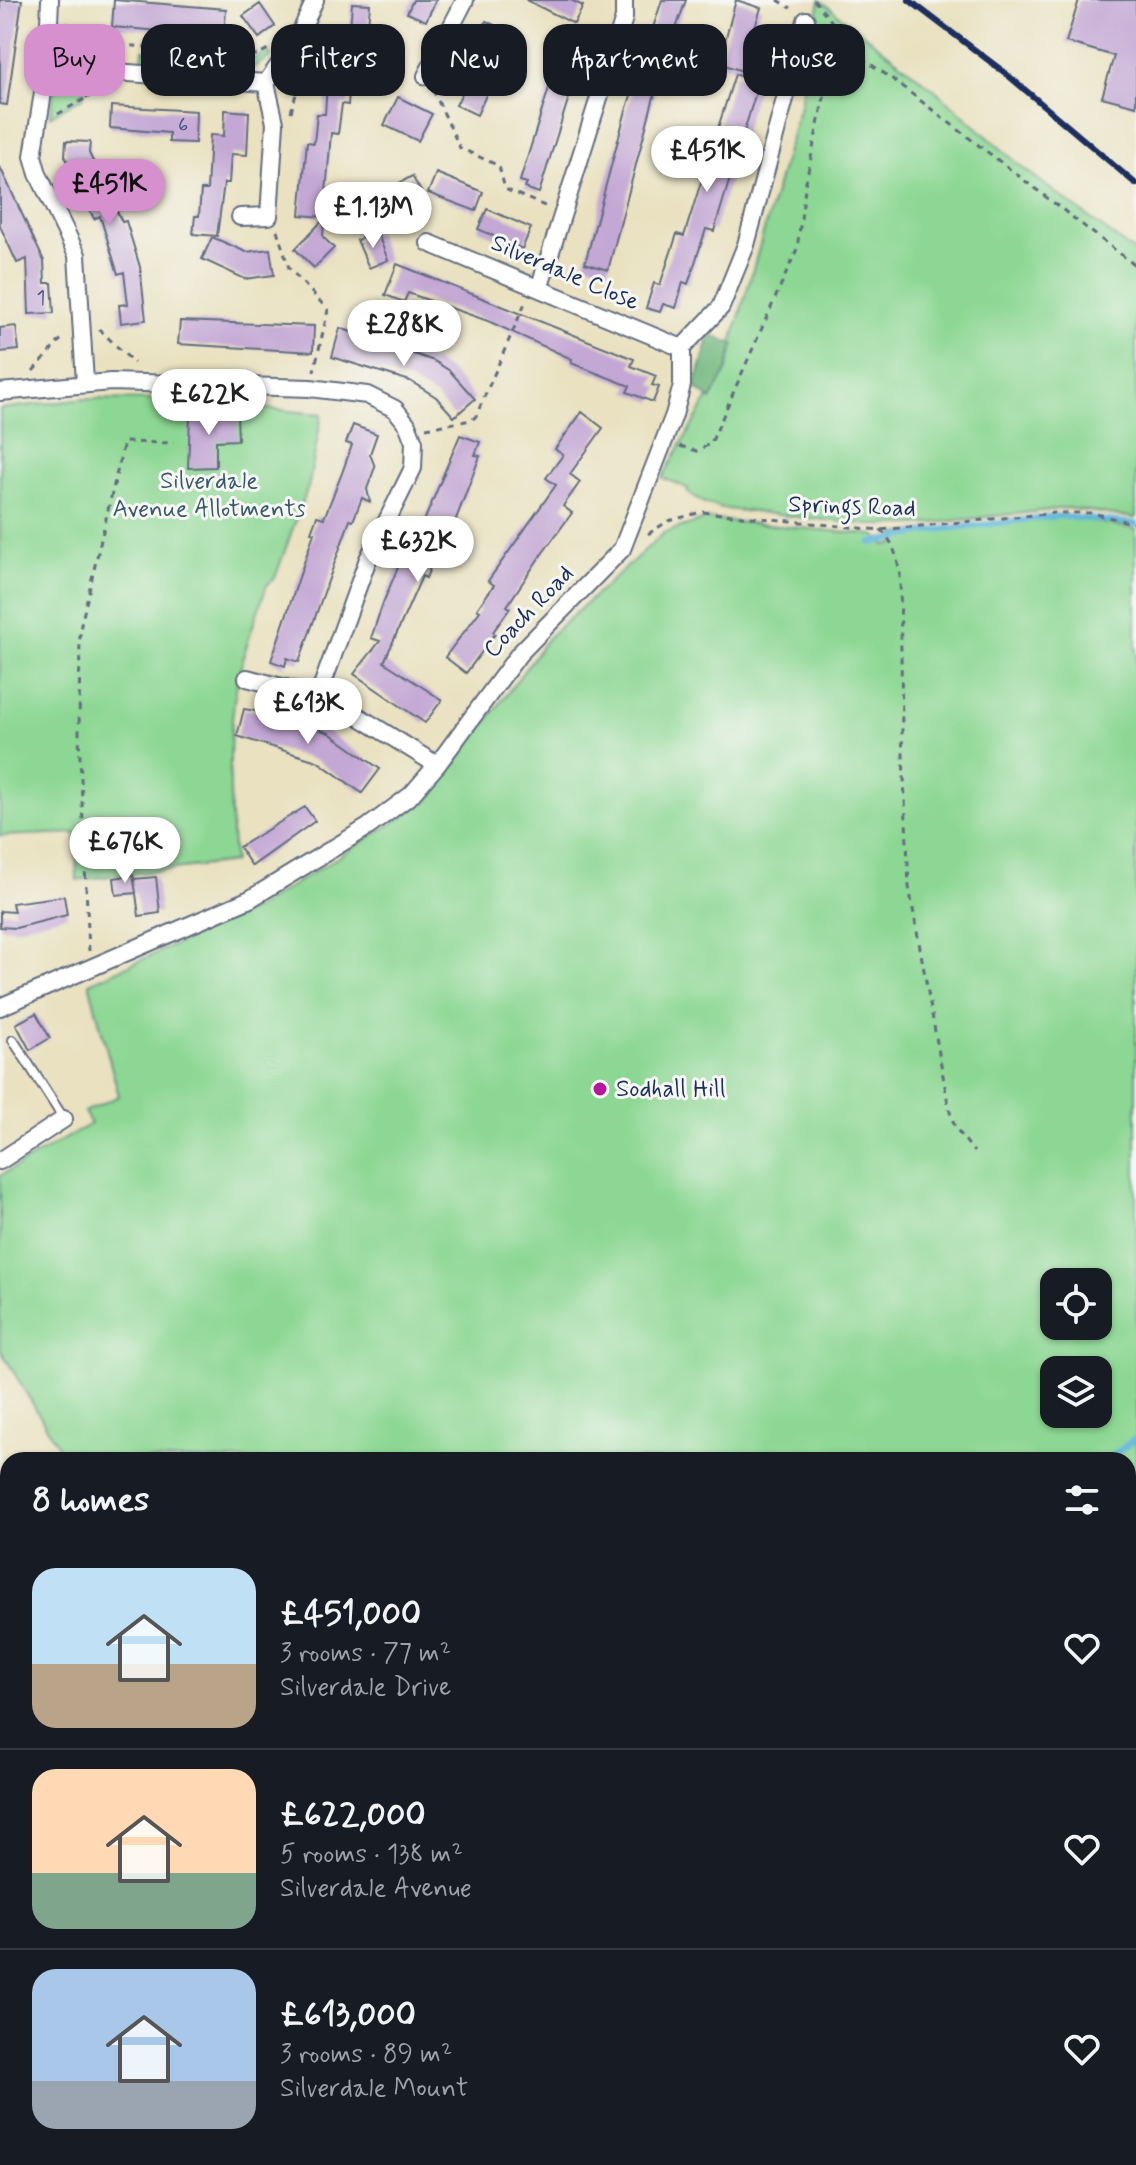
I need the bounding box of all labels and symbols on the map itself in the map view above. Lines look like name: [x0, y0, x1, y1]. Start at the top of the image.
house number: 6: [178, 112, 188, 139]
pin: £451K: [651, 126, 763, 194]
pin: £451K: [53, 159, 165, 227]
pin: £1.13M: [308, 182, 438, 250]
street label: Silverdale Close: [486, 228, 644, 318]
house number: 1: [37, 285, 45, 312]
pin: £288K: [348, 300, 460, 368]
pin: £622K: [153, 369, 265, 437]
park label: Silverdale Avenue Allotments: [112, 466, 306, 525]
street label: Springs Road: [788, 489, 916, 528]
pin: £632K: [362, 516, 474, 584]
street label: Coach Road: [477, 559, 581, 665]
pin: £613K: [252, 678, 364, 746]
pin: £676K: [69, 817, 181, 885]
place label: Sodhall Hill: [616, 1074, 726, 1105]
marker: Sodhall Hill: [591, 1080, 609, 1098]

